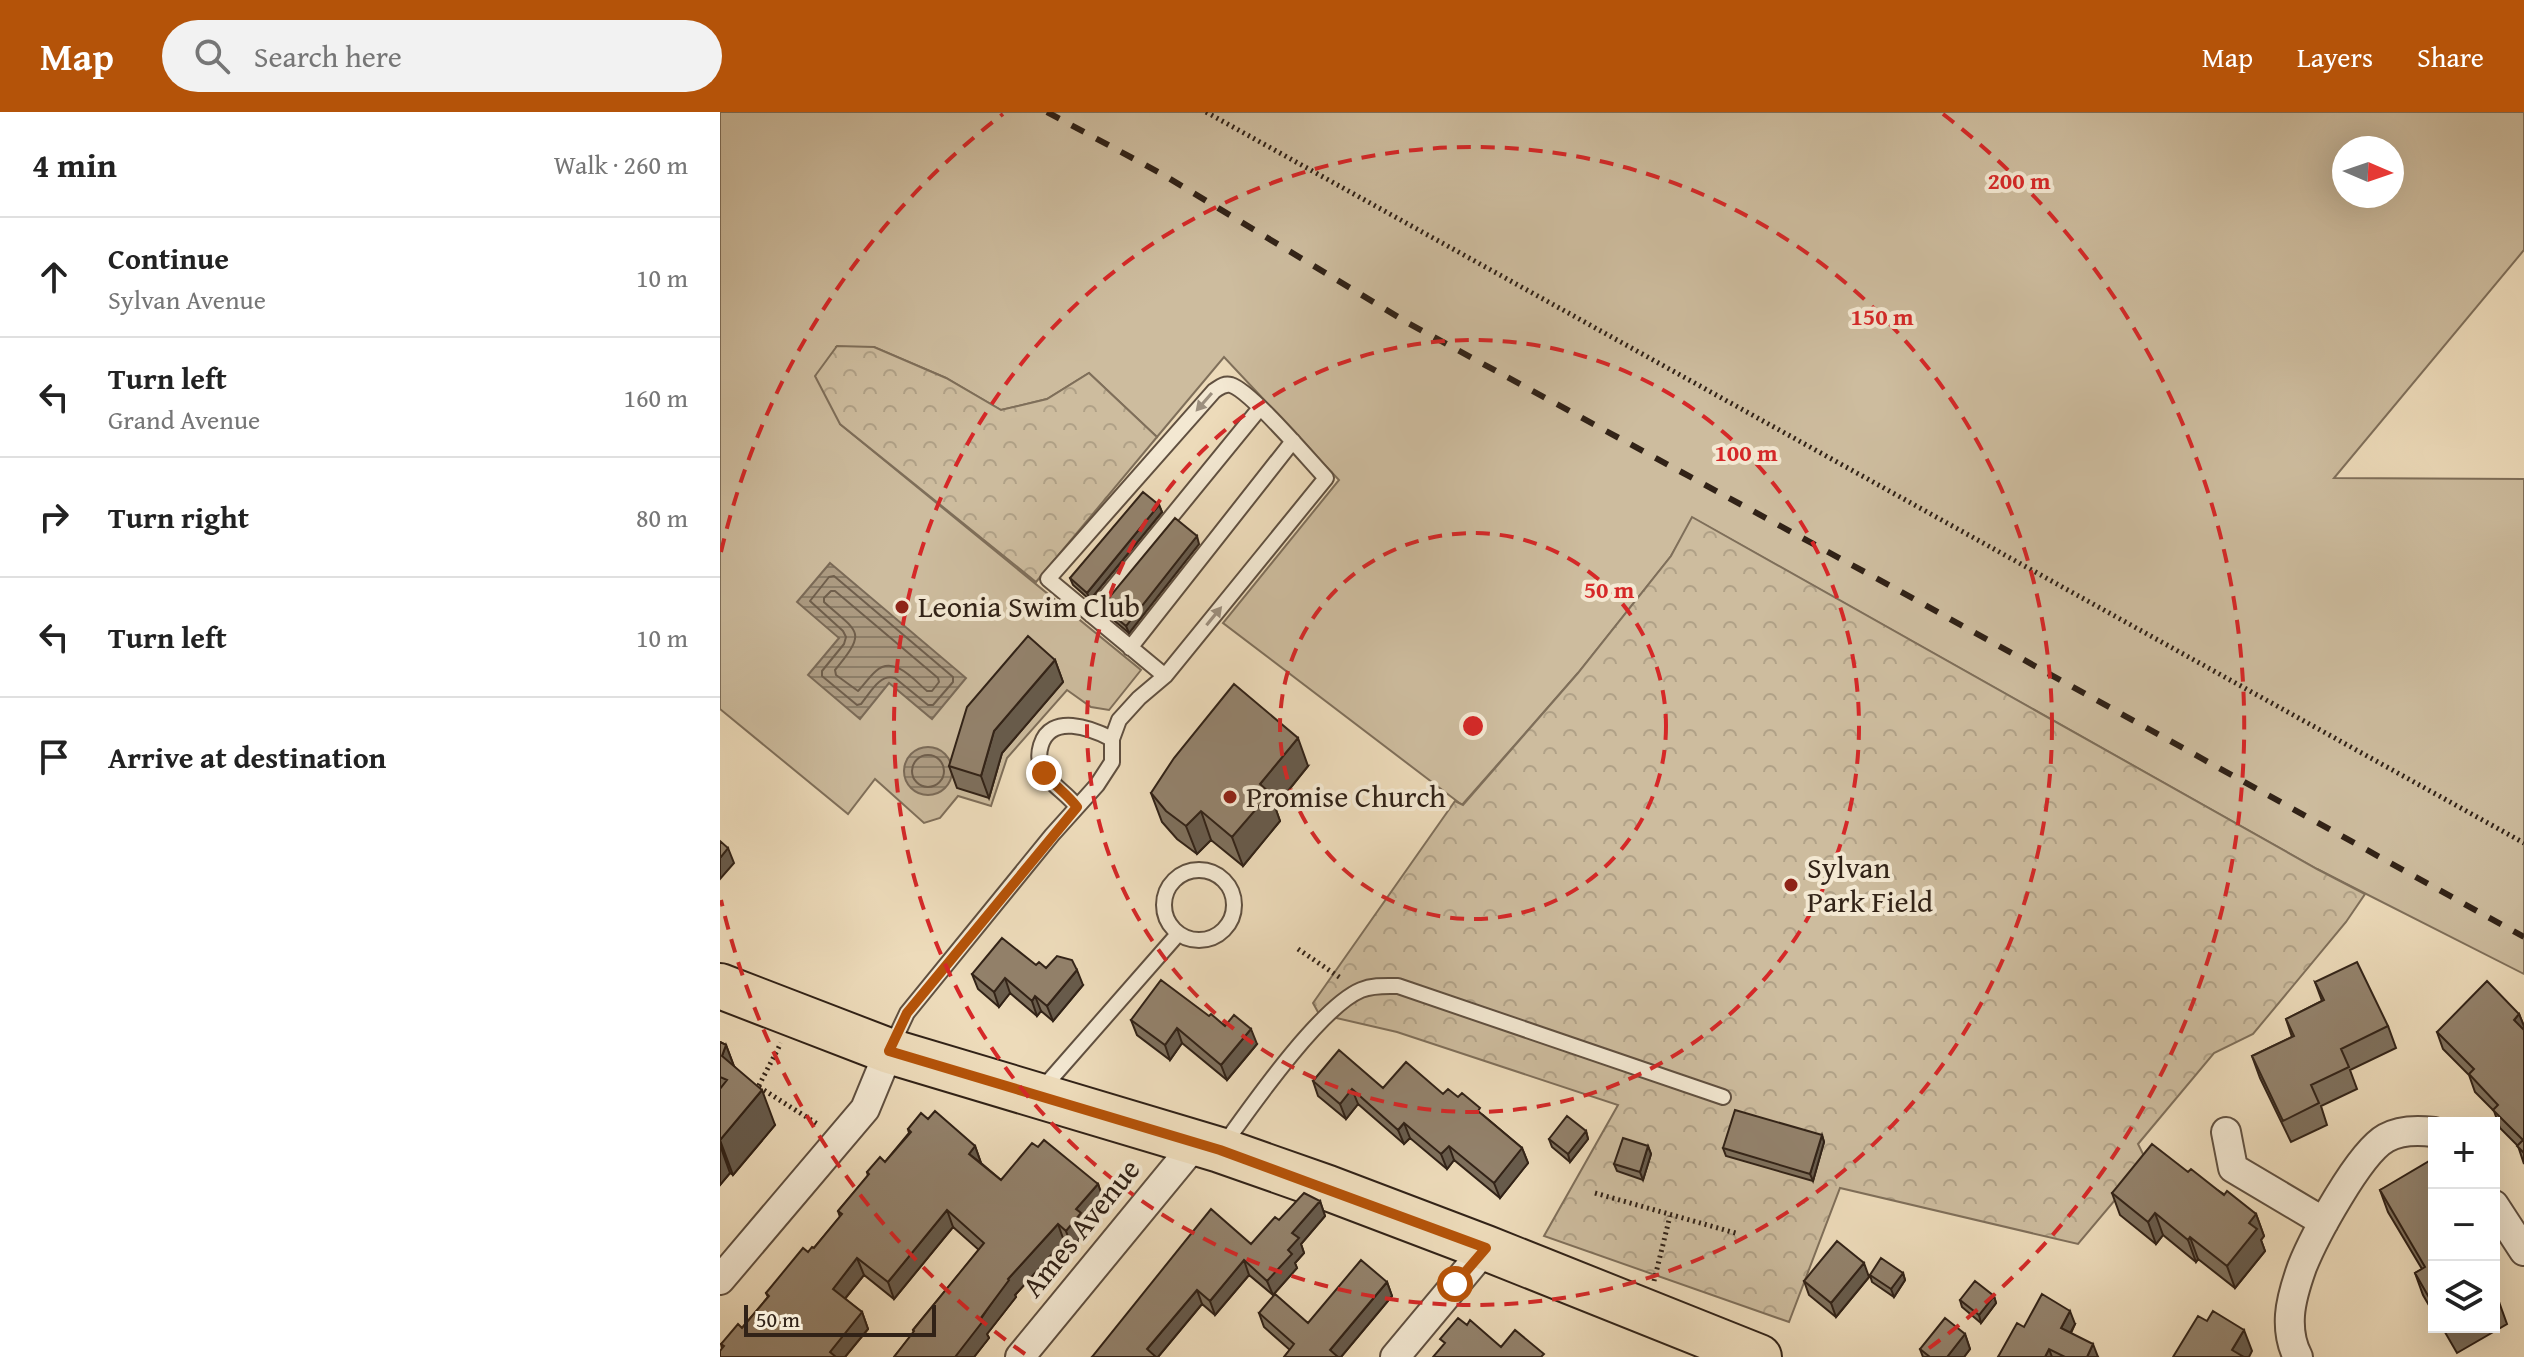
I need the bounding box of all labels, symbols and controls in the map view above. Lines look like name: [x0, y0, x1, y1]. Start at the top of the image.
search box: [162, 20, 722, 92]
text: Map: [40, 28, 114, 84]
icon: search: [190, 34, 234, 78]
text: Search here: [254, 34, 402, 78]
text: Map: [2202, 36, 2253, 77]
text: Layers: [2297, 36, 2373, 77]
text: Share: [2417, 36, 2484, 77]
north arrow: [2332, 136, 2404, 208]
text: 4 min: [32, 140, 117, 189]
text: Walk · 260 m: [554, 145, 688, 184]
text: 200 m: [1987, 163, 2051, 198]
text: Continue: [108, 236, 229, 280]
icon: ahead: [32, 255, 76, 299]
text: 10 m: [636, 258, 688, 297]
text: Sylvan Avenue: [108, 280, 266, 319]
text: 150 m: [1850, 299, 1914, 334]
text: Turn left: [108, 356, 227, 400]
icon: left: [32, 375, 76, 419]
text: 160 m: [623, 378, 688, 417]
one-way arrow: [1196, 392, 1214, 411]
text: Grand Avenue: [108, 400, 260, 439]
text: 100 m: [1714, 435, 1778, 470]
icon: right: [32, 495, 76, 539]
text: Turn right: [108, 495, 249, 539]
text: 80 m: [636, 498, 688, 537]
text: 50 m: [1584, 572, 1635, 607]
place label: Leonia Swim Club: [918, 584, 1140, 628]
marker: Leonia Swim Club: [893, 598, 911, 616]
one-way arrow: [1205, 606, 1222, 626]
icon: left: [32, 615, 76, 659]
text: Turn left: [108, 615, 227, 659]
text: 10 m: [636, 618, 688, 657]
centre of rings: [1459, 712, 1487, 740]
icon: arrive: [32, 735, 76, 779]
text: Arrive at destination: [108, 735, 386, 779]
route end: [1026, 755, 1062, 791]
place label: Promise Church: [1246, 774, 1446, 818]
marker: Promise Church: [1221, 788, 1239, 806]
place label: Sylvan Park Field: [1807, 845, 1933, 923]
marker: Sylvan Park Field: [1782, 876, 1800, 894]
map controls: [2428, 1117, 2500, 1333]
button: +: [2428, 1117, 2500, 1189]
street label: Ames Avenue: [1010, 1148, 1150, 1306]
button: −: [2428, 1189, 2500, 1261]
button: layers: [2428, 1261, 2500, 1333]
route start: [1437, 1266, 1473, 1302]
scale bar: [744, 1301, 936, 1337]
text: 50 m: [756, 1303, 800, 1335]

